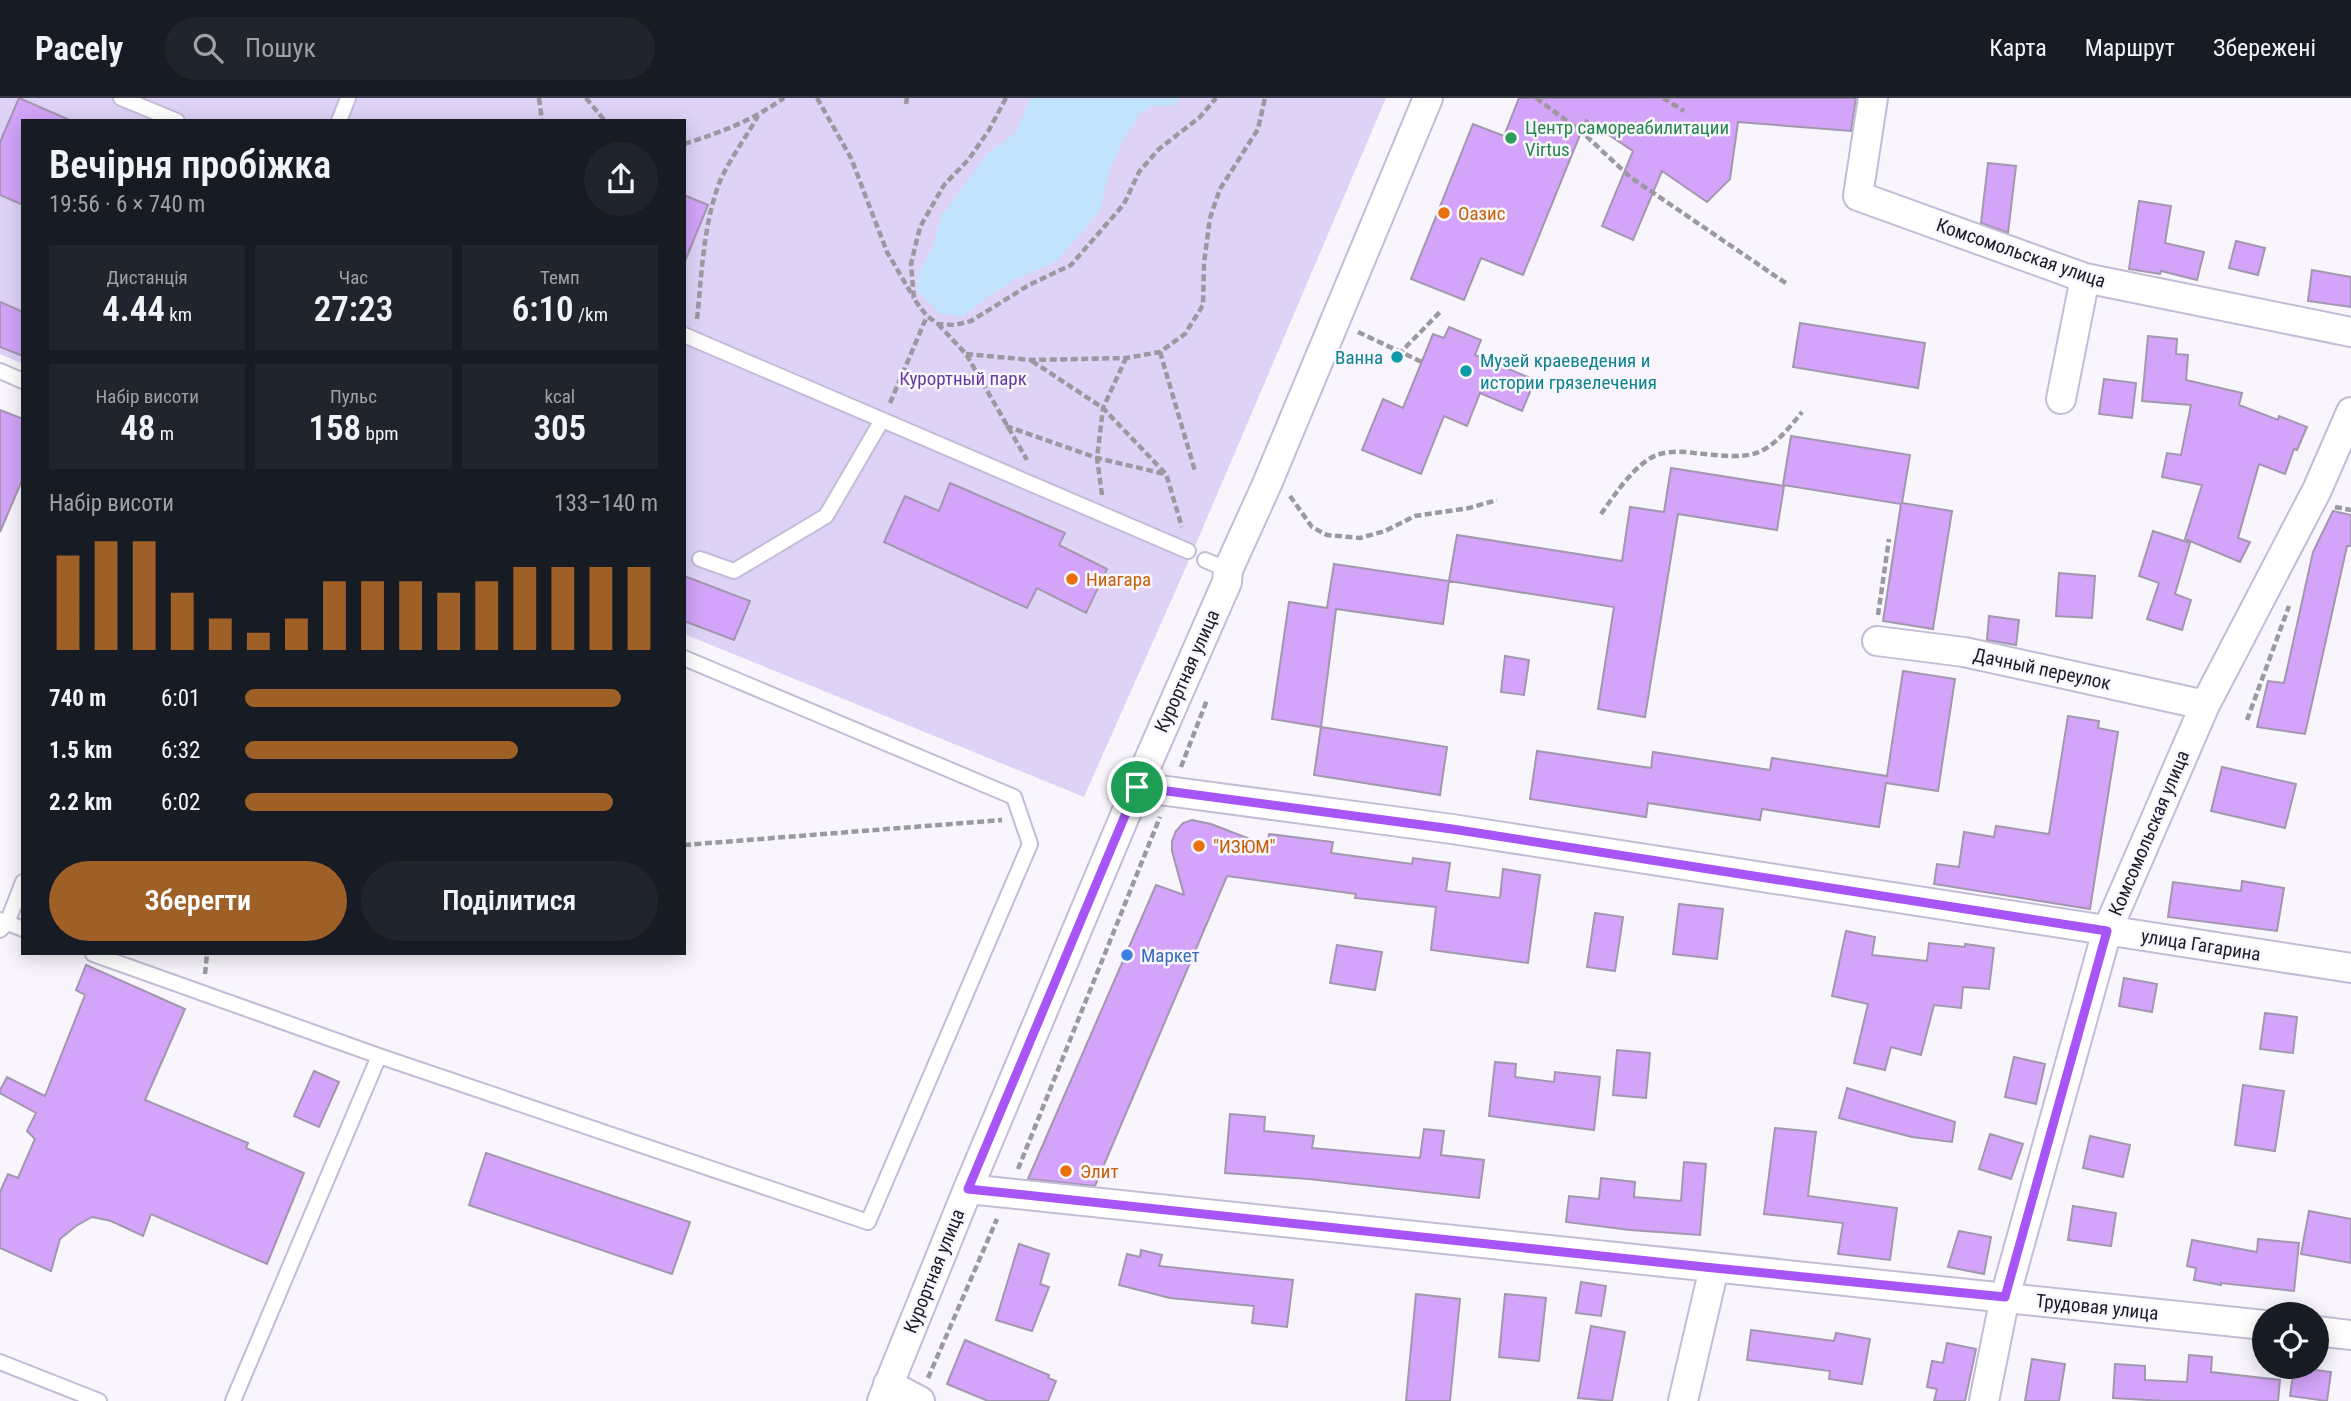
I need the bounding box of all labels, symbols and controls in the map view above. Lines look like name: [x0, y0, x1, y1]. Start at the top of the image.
search box: [165, 17, 655, 80]
text: Pacely: [35, 29, 123, 68]
icon: search: [189, 29, 227, 67]
text: Пошук: [245, 33, 316, 63]
text: Карта: [1989, 34, 2047, 62]
text: Маршрут: [2085, 34, 2175, 62]
text: Збережені: [2213, 34, 2316, 62]
place label: Центр самореабилитации Virtus: [1525, 116, 1729, 161]
marker: Центр самореабилитации Virtus: [1503, 130, 1519, 146]
button: share: [584, 142, 658, 216]
text: Вечірня пробіжка: [49, 143, 331, 187]
text: 19:56 · 6 × 740 m: [49, 191, 205, 218]
place label: Оазис: [1458, 202, 1506, 225]
marker: Оазис: [1436, 205, 1452, 221]
street label: Комсомольская улица: [1933, 213, 2109, 293]
text: Дистанція: [107, 266, 188, 289]
text: Час: [339, 266, 368, 289]
text: Темп: [540, 266, 580, 289]
text: 4.44: [102, 289, 165, 330]
text: 27:23: [314, 289, 393, 330]
text: 6:10: [512, 289, 574, 330]
text: km: [165, 303, 192, 326]
text: /km: [574, 303, 608, 326]
place label: Ванна: [1335, 346, 1383, 369]
marker: Ванна: [1389, 349, 1405, 365]
place label: Музей краеведения и истории грязелечения: [1480, 349, 1657, 394]
marker: Музей краеведения и истории грязелечения: [1458, 363, 1474, 379]
park label: Курортный парк: [899, 367, 1027, 390]
text: Набір висоти: [96, 385, 199, 408]
text: Пульс: [330, 385, 377, 408]
text: kcal: [545, 385, 575, 408]
text: 48: [120, 408, 155, 449]
text: 158: [308, 408, 361, 449]
text: 305: [533, 408, 586, 449]
text: m: [155, 422, 174, 445]
text: bpm: [361, 422, 399, 445]
text: Набір висоти: [49, 490, 174, 517]
text: 133–140 m: [554, 490, 658, 517]
place label: Ниагара: [1086, 568, 1151, 591]
marker: Ниагара: [1064, 571, 1080, 587]
street label: Курортная улица: [1150, 606, 1224, 736]
street label: Дачный переулок: [1971, 643, 2113, 695]
text: 740 m: [49, 685, 106, 712]
text: 6:01: [161, 685, 200, 712]
text: 1.5 km: [49, 737, 112, 764]
text: 6:32: [161, 737, 200, 764]
street label: Комсомольская улица: [2104, 747, 2194, 919]
pin: [1107, 757, 1167, 817]
icon: arrive: [1118, 768, 1156, 806]
text: 2.2 km: [49, 789, 112, 816]
text: 6:02: [161, 789, 200, 816]
place label: "ИЗЮМ": [1213, 835, 1276, 858]
marker: "ИЗЮМ": [1191, 838, 1207, 854]
button: Зберегти: [49, 861, 347, 941]
button: Поділитися: [361, 861, 658, 941]
street label: улица Гагарина: [2140, 924, 2262, 966]
place label: Маркет: [1141, 944, 1200, 967]
marker: Маркет: [1119, 947, 1135, 963]
place label: Элит: [1080, 1160, 1118, 1183]
marker: Элит: [1058, 1163, 1074, 1179]
street label: Курортная улица: [899, 1205, 969, 1337]
street label: Трудовая улица: [2034, 1289, 2160, 1325]
map controls: [2252, 1302, 2329, 1379]
button: locate: [2252, 1302, 2329, 1379]

